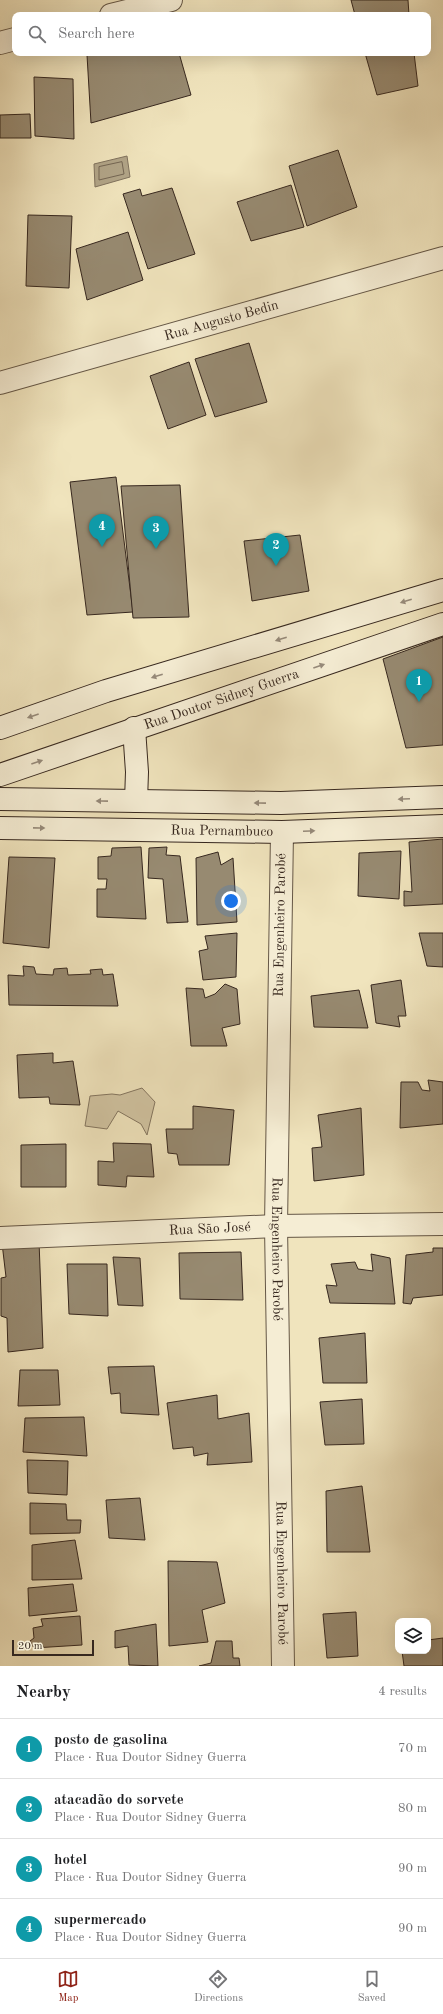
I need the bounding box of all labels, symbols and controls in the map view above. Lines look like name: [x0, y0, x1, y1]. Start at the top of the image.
search box: [12, 12, 431, 56]
icon: search: [26, 23, 48, 45]
text: Search here: [58, 27, 135, 42]
street label: Rua Augusto Bedin: [163, 298, 281, 343]
pin: 4: [89, 514, 115, 547]
pin: 3: [143, 516, 169, 549]
pin: 2: [263, 533, 289, 566]
one-way arrow: [399, 598, 411, 604]
one-way arrow: [275, 636, 287, 642]
one-way arrow: [313, 662, 325, 668]
street label: Rua Doutor Sidney Guerra: [142, 667, 301, 732]
pin: 1: [406, 669, 432, 702]
one-way arrow: [151, 673, 163, 679]
one-way arrow: [27, 714, 39, 720]
one-way arrow: [31, 758, 43, 764]
one-way arrow: [398, 795, 410, 802]
one-way arrow: [95, 798, 108, 804]
one-way arrow: [253, 800, 266, 806]
street label: Rua Pernambuco: [171, 823, 273, 839]
one-way arrow: [33, 825, 46, 831]
one-way arrow: [303, 827, 315, 834]
street label: Rua Engenheiro Parobé: [272, 853, 288, 997]
your location: [221, 891, 241, 911]
street label: Rua Engenheiro Parobé: [269, 1177, 285, 1321]
street label: Rua São José: [169, 1220, 251, 1238]
street label: Rua Engenheiro Parobé: [273, 1501, 290, 1645]
map controls: [395, 1618, 431, 1654]
button: layers: [395, 1618, 431, 1654]
scale bar: [12, 1638, 94, 1657]
text: 20 m: [18, 1641, 43, 1652]
text: Nearby: [16, 1684, 71, 1701]
text: 4 results: [378, 1685, 427, 1698]
text: posto de gasolina: [54, 1733, 168, 1748]
text: 1: [25, 1742, 33, 1755]
text: 70 m: [398, 1742, 427, 1755]
text: Place · Rua Doutor Sidney Guerra: [54, 1751, 246, 1764]
text: atacadão do sorvete: [54, 1793, 184, 1808]
text: 2: [25, 1802, 33, 1815]
text: 80 m: [398, 1802, 427, 1815]
text: Place · Rua Doutor Sidney Guerra: [54, 1811, 246, 1824]
text: hotel: [54, 1853, 87, 1868]
text: 3: [25, 1862, 33, 1875]
text: 90 m: [398, 1862, 427, 1875]
text: Place · Rua Doutor Sidney Guerra: [54, 1871, 246, 1884]
text: supermercado: [54, 1913, 146, 1928]
text: 4: [25, 1922, 33, 1935]
text: 90 m: [398, 1922, 427, 1935]
text: Place · Rua Doutor Sidney Guerra: [54, 1931, 246, 1944]
tab: Map: [57, 1968, 79, 2006]
tab: Directions: [194, 1968, 243, 2006]
tab: Saved: [358, 1968, 386, 2006]

